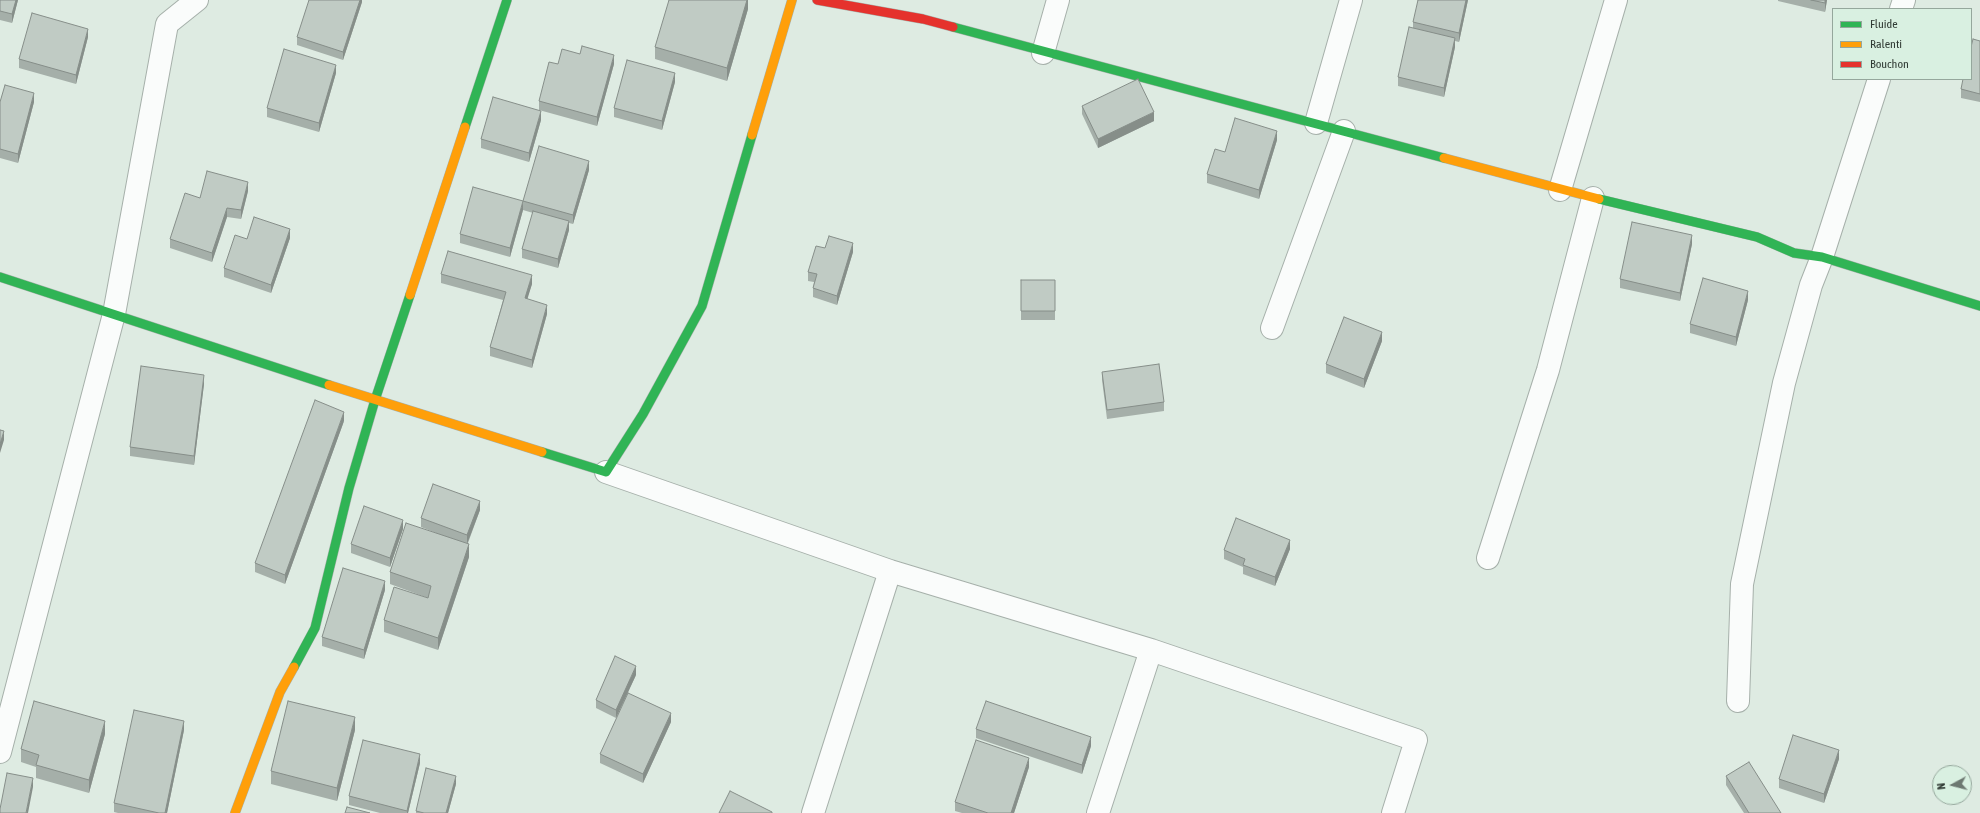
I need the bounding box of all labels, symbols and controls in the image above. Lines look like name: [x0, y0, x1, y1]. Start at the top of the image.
legend: [1832, 8, 1972, 80]
text: Fluide: [1870, 17, 1898, 31]
text: Ralenti: [1870, 37, 1902, 51]
text: Bouchon: [1870, 57, 1909, 71]
north arrow: [1932, 765, 1972, 805]
text: N: [1935, 782, 1947, 790]

